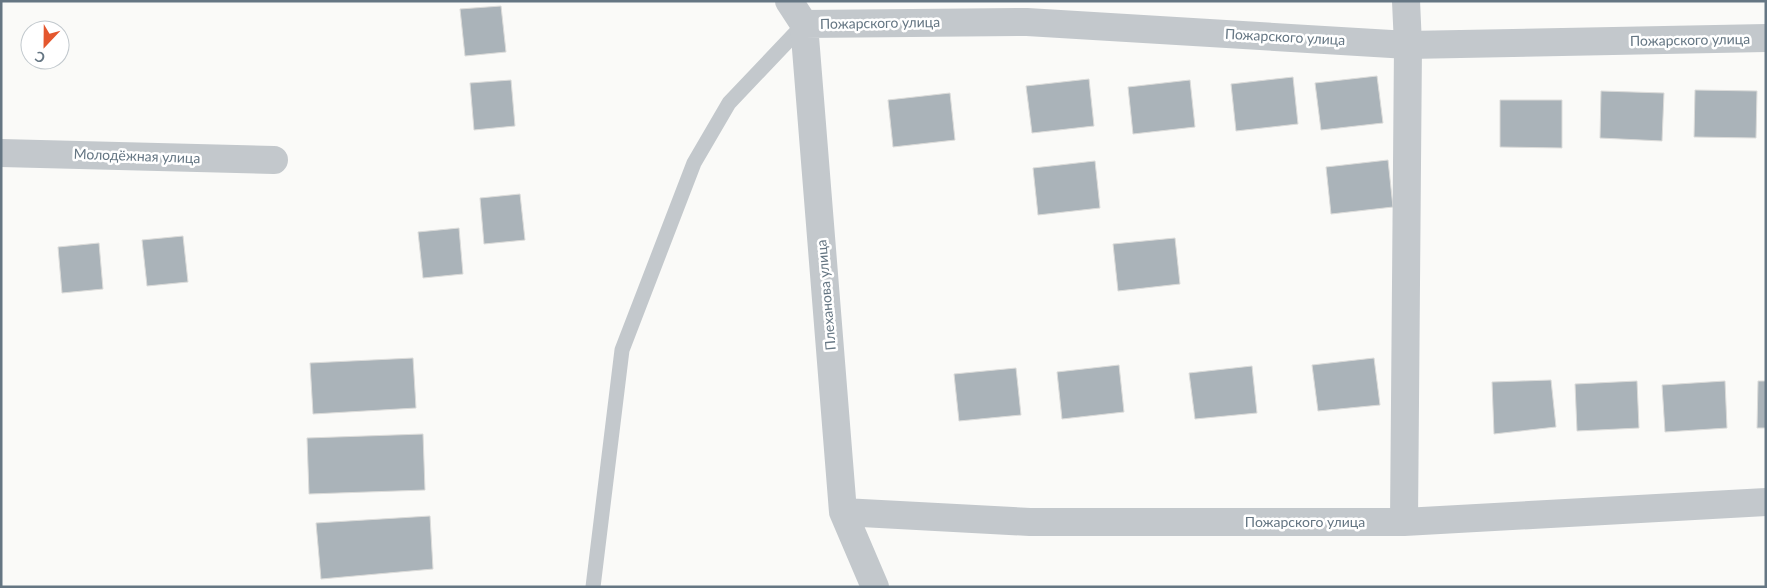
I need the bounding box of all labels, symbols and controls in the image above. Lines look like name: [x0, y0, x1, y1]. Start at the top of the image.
street label: Пожарского улица: [820, 13, 940, 32]
north arrow: [20, 20, 70, 70]
street label: Пожарского улица: [1224, 25, 1346, 48]
street label: Пожарского улица: [1630, 30, 1750, 49]
text: С: [32, 48, 47, 67]
street label: Молодёжная улица: [73, 145, 201, 166]
street label: Плеханова улица: [812, 239, 839, 351]
street label: Пожарского улица: [1245, 513, 1365, 530]

